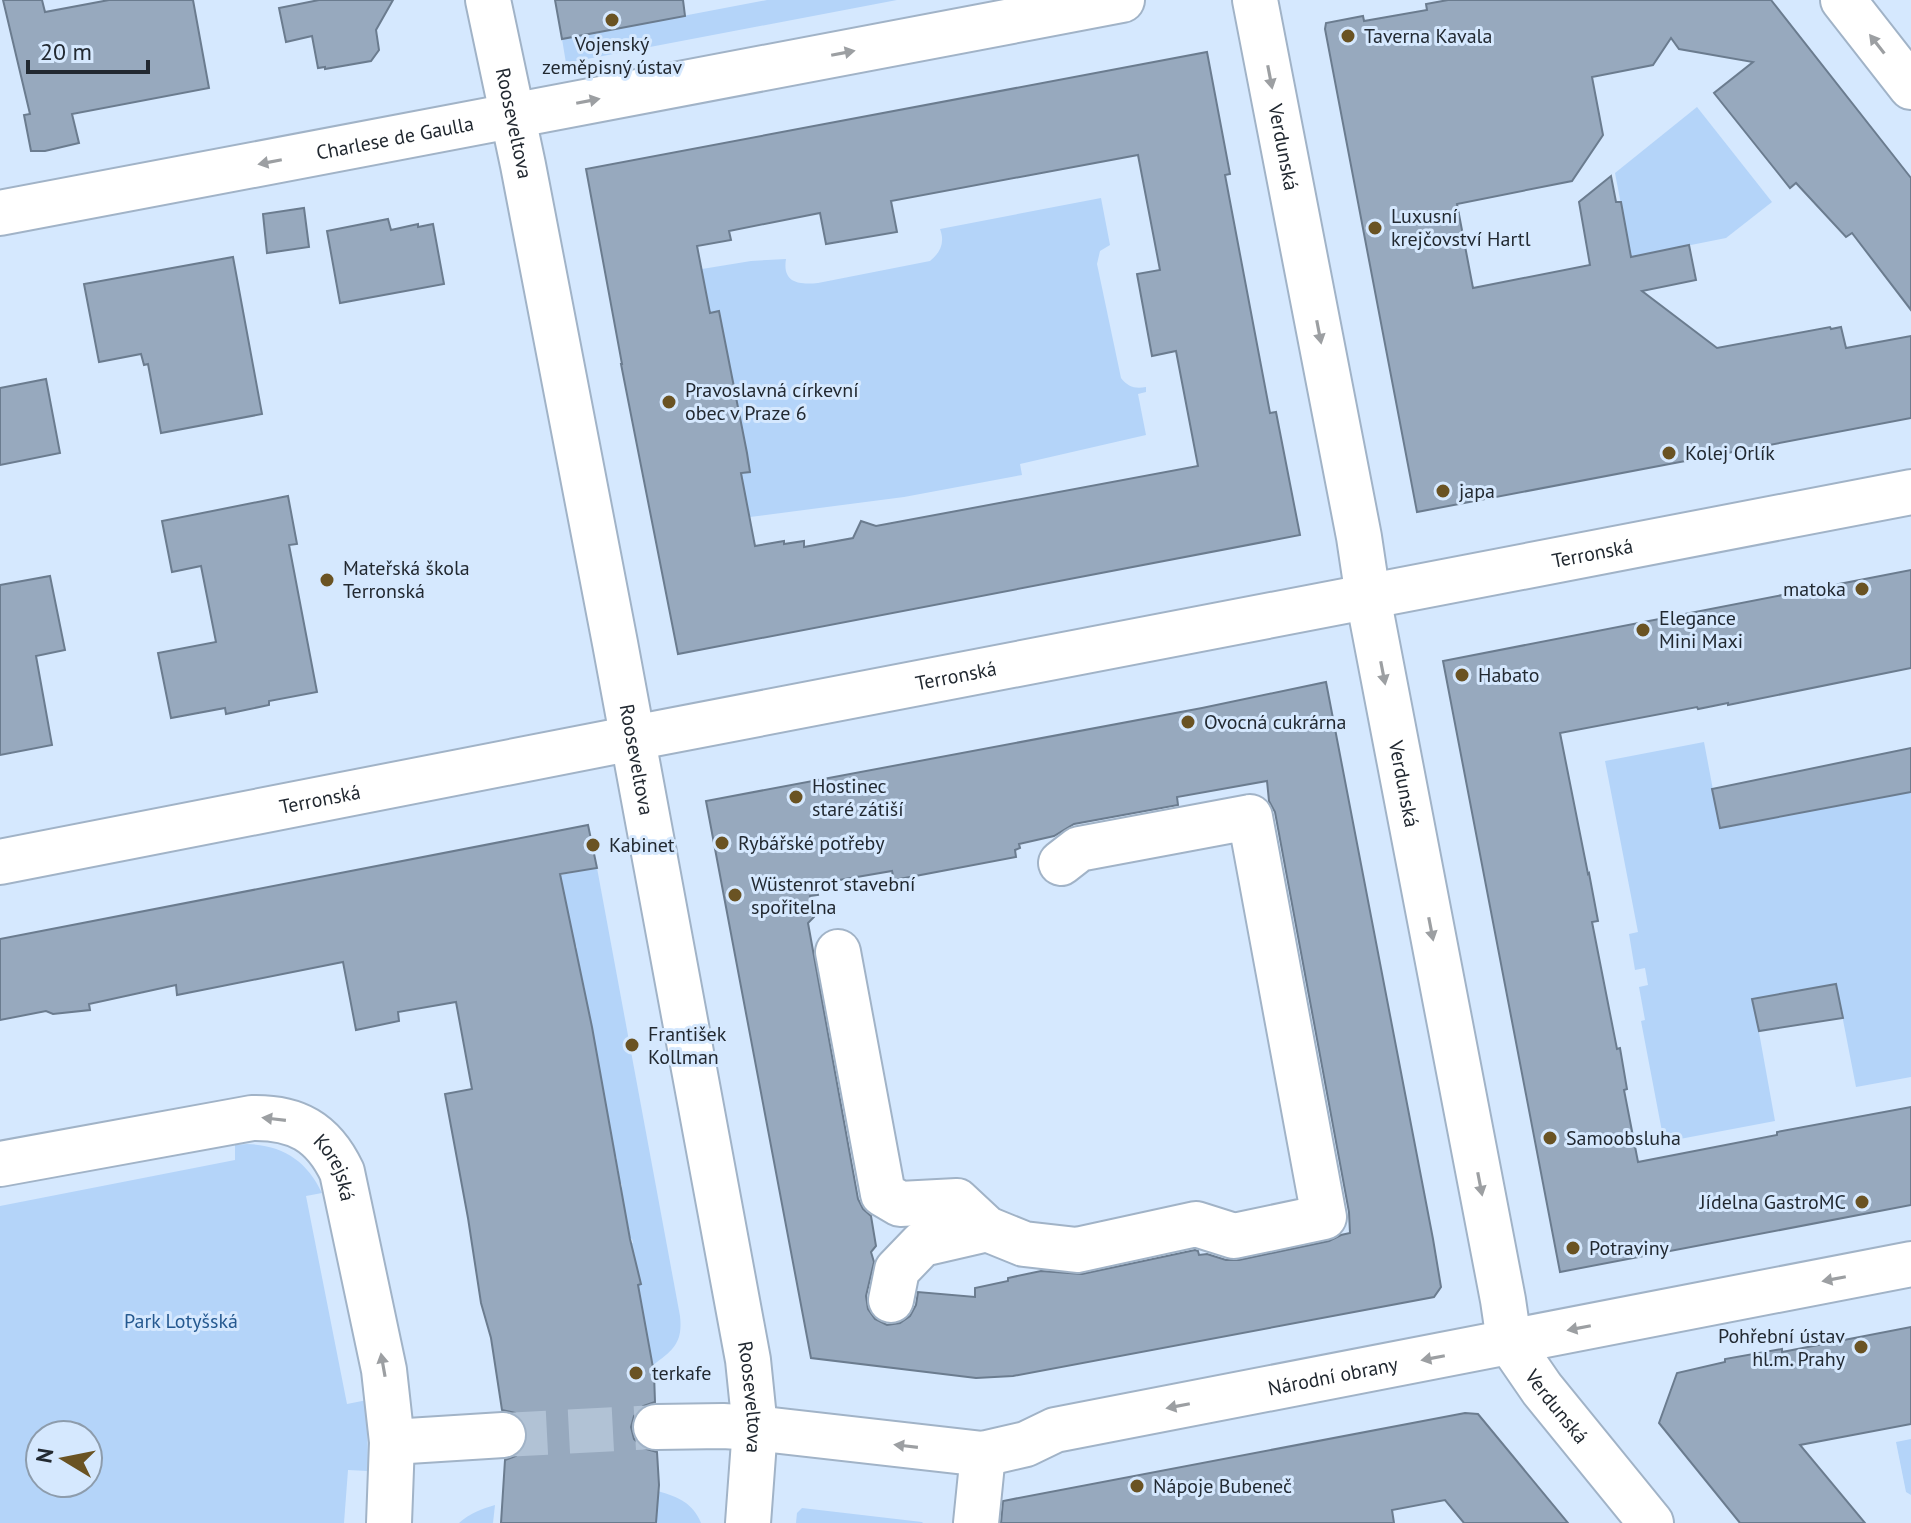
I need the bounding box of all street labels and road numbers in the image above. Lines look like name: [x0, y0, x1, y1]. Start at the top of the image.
street label: Rooseveltova: [490, 65, 538, 181]
street label: Verdunská: [1262, 101, 1305, 193]
street label: Charlese de Gaulla: [314, 110, 476, 166]
street label: Terronská: [1550, 533, 1635, 574]
street label: Terronská: [913, 655, 999, 696]
street label: Rooseveltova: [614, 702, 660, 817]
street label: Verdunská: [1383, 737, 1425, 829]
street label: Terronská: [277, 779, 363, 820]
street label: Korejská: [308, 1128, 361, 1204]
street label: Rooseveltova: [732, 1339, 768, 1454]
street label: Národní obrany: [1266, 1351, 1401, 1401]
street label: Verdunská: [1519, 1364, 1594, 1449]

